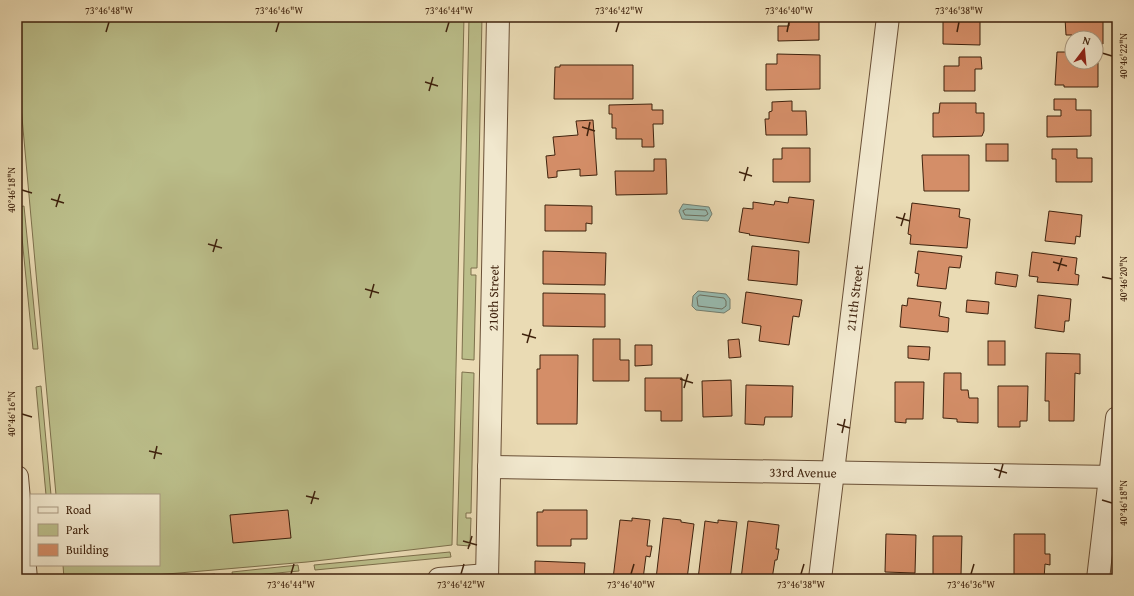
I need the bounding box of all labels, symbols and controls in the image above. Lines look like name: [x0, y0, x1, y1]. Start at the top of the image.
text: 73°46'48"W: [85, 3, 133, 18]
text: 73°46'46"W: [255, 3, 303, 18]
text: 73°46'44"W: [425, 3, 473, 18]
text: 73°46'42"W: [595, 3, 643, 18]
text: 73°46'40"W: [765, 3, 813, 18]
text: 73°46'38"W: [935, 3, 983, 18]
north arrow: [1064, 30, 1104, 70]
text: N: [1081, 32, 1093, 49]
text: 40°46'22"N: [1116, 33, 1131, 79]
text: 40°46'18"N: [4, 167, 19, 213]
text: 40°46'20"N: [1116, 256, 1131, 302]
street label: 210th Street: [483, 264, 504, 331]
street label: 211th Street: [841, 264, 868, 332]
text: 40°46'16"N: [4, 391, 19, 437]
street label: 33rd Avenue: [769, 462, 837, 483]
text: 40°46'18"N: [1116, 480, 1131, 526]
legend: [30, 494, 160, 566]
text: Road: [66, 501, 92, 518]
text: Park: [66, 521, 90, 538]
text: Building: [66, 541, 109, 558]
text: 73°46'44"W: [267, 577, 315, 592]
text: 73°46'42"W: [437, 577, 485, 592]
text: 73°46'40"W: [607, 577, 655, 592]
text: 73°46'38"W: [777, 577, 825, 592]
text: 73°46'36"W: [947, 577, 995, 592]

